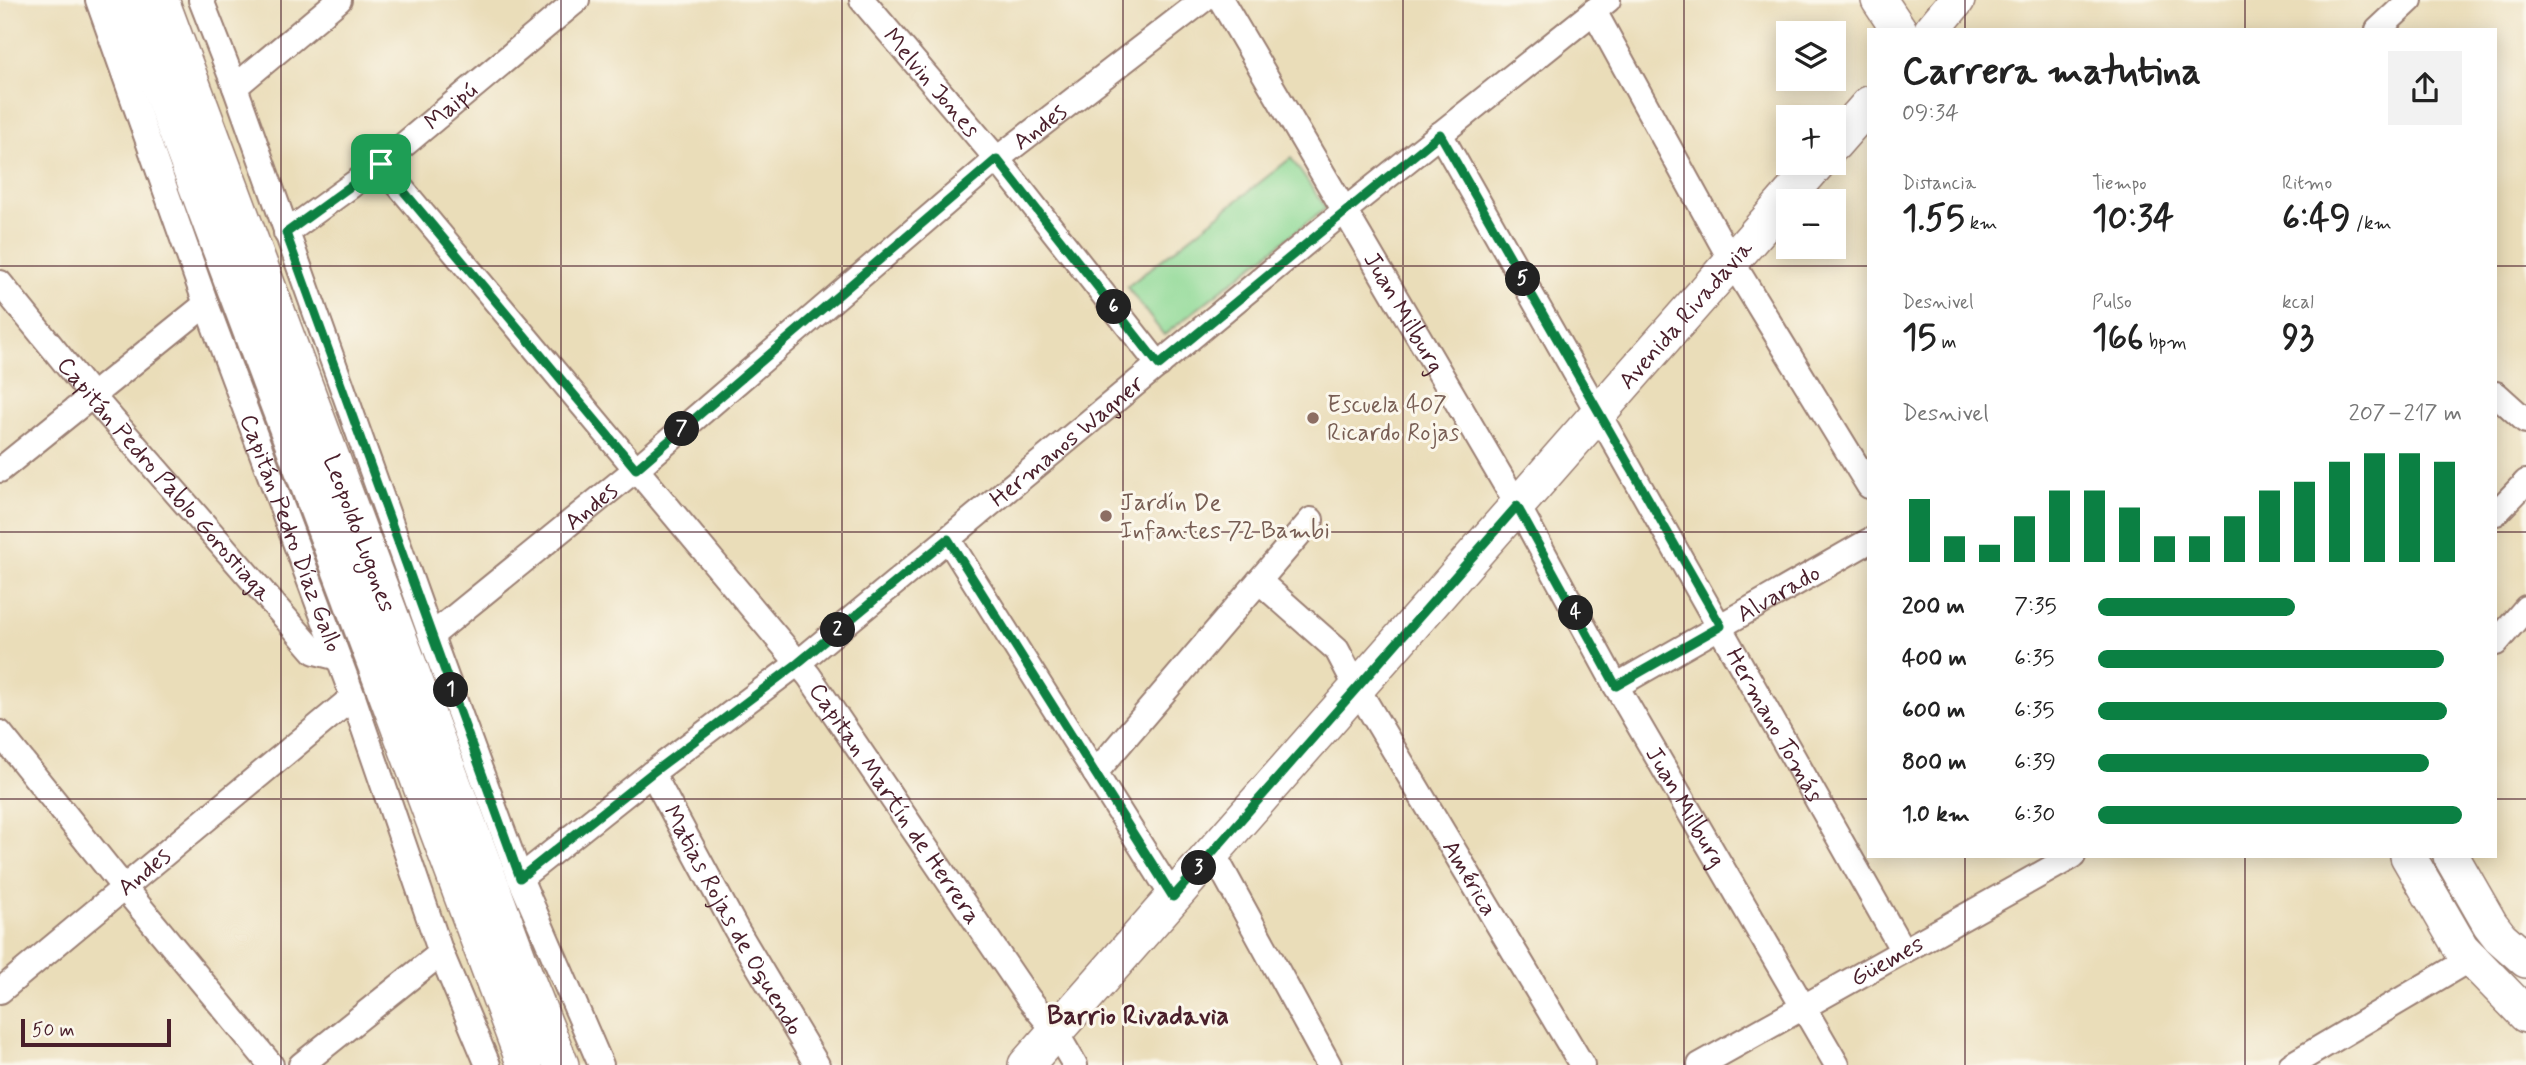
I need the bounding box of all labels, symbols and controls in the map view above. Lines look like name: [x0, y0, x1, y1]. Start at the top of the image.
map controls: [1776, 21, 1846, 259]
button: layers: [1776, 21, 1846, 91]
street label: Melvin Jones: [875, 22, 986, 145]
text: Carrera matutina: [1902, 48, 2201, 97]
button: share: [2388, 51, 2462, 125]
street label: Maipú: [418, 76, 485, 138]
street label: Andes: [1007, 97, 1074, 158]
text: 09:34: [1902, 99, 1959, 129]
button: +: [1776, 105, 1846, 175]
pin: [351, 134, 411, 194]
icon: arrive: [362, 145, 400, 183]
text: Distancia: [1902, 171, 1976, 196]
text: Tiempo: [2092, 171, 2147, 196]
text: Ritmo: [2282, 171, 2332, 196]
button: −: [1776, 189, 1846, 259]
text: 1.55: [1902, 196, 1965, 242]
text: 10:34: [2092, 196, 2174, 242]
text: 6:49: [2282, 196, 2351, 242]
text: km: [1965, 211, 1997, 236]
text: /km: [2351, 211, 2392, 236]
street label: Avenida Rivadavia: [1612, 234, 1761, 396]
street label: Juan Milburg: [1355, 247, 1450, 379]
pin: 5: [1506, 262, 1540, 296]
text: 5: [1517, 266, 1528, 291]
pin: 6: [1096, 290, 1132, 324]
text: Desnivel: [1902, 290, 1974, 315]
text: Pulso: [2092, 290, 2132, 315]
text: kcal: [2282, 290, 2314, 315]
text: 6: [1109, 294, 1118, 319]
text: 15: [1902, 315, 1936, 361]
text: 166: [2092, 315, 2144, 361]
text: 93: [2282, 315, 2314, 361]
text: m: [1936, 330, 1957, 355]
text: bpm: [2144, 330, 2187, 355]
street label: Capitán Pedro Pablo Gorostiaga: [49, 351, 279, 609]
street label: Hermanos Wagner: [984, 368, 1152, 515]
place label: Escuela 407 Ricardo Rojas: [1327, 390, 1460, 449]
text: Desnivel: [1902, 399, 1989, 429]
text: 207–217 m: [2349, 399, 2462, 429]
street label: Capitán Pedro Díaz Gallo: [232, 410, 349, 657]
marker: Escuela 407 Ricardo Rojas: [1305, 410, 1321, 426]
pin: 7: [664, 412, 700, 446]
text: 7: [676, 416, 687, 441]
street label: Leopoldo Lugones: [315, 450, 402, 617]
street label: Andes: [559, 476, 625, 538]
place label: Jardín De Infantes 72 Bambi: [1120, 488, 1330, 547]
marker: Jardín De Infantes 72 Bambi: [1098, 508, 1114, 524]
street label: Alvarado: [1732, 558, 1826, 630]
text: 200 m: [1902, 592, 1965, 622]
text: 7:35: [2014, 592, 2057, 622]
pin: 4: [1558, 596, 1594, 630]
text: 4: [1570, 600, 1581, 625]
pin: 2: [820, 612, 856, 648]
text: 2: [833, 617, 842, 642]
street label: Hermano Tomás: [1718, 643, 1830, 808]
text: 400 m: [1902, 644, 1967, 674]
text: 6:35: [2014, 644, 2055, 674]
pin: 1: [434, 672, 468, 708]
text: 1: [446, 677, 455, 702]
street label: Capitan Martín de Herrera: [801, 677, 987, 931]
text: 600 m: [1902, 696, 1965, 726]
text: 6:35: [2014, 696, 2055, 726]
street label: Juan Milburg: [1638, 741, 1732, 873]
text: 800 m: [1902, 748, 1966, 778]
text: 6:39: [2014, 748, 2056, 778]
street label: Matias Rojas de Oquendo: [655, 800, 810, 1041]
text: 1.0 km: [1902, 800, 1970, 830]
text: 6:30: [2014, 800, 2055, 830]
street label: América: [1434, 835, 1504, 922]
street label: Andes: [112, 841, 178, 904]
pin: 3: [1182, 850, 1216, 886]
text: 3: [1194, 855, 1203, 880]
street label: Güemes: [1845, 929, 1930, 995]
district label: Barrio Rivadavia: [1047, 1000, 1229, 1034]
scale bar: [21, 1016, 172, 1048]
text: 50 m: [32, 1018, 75, 1043]

